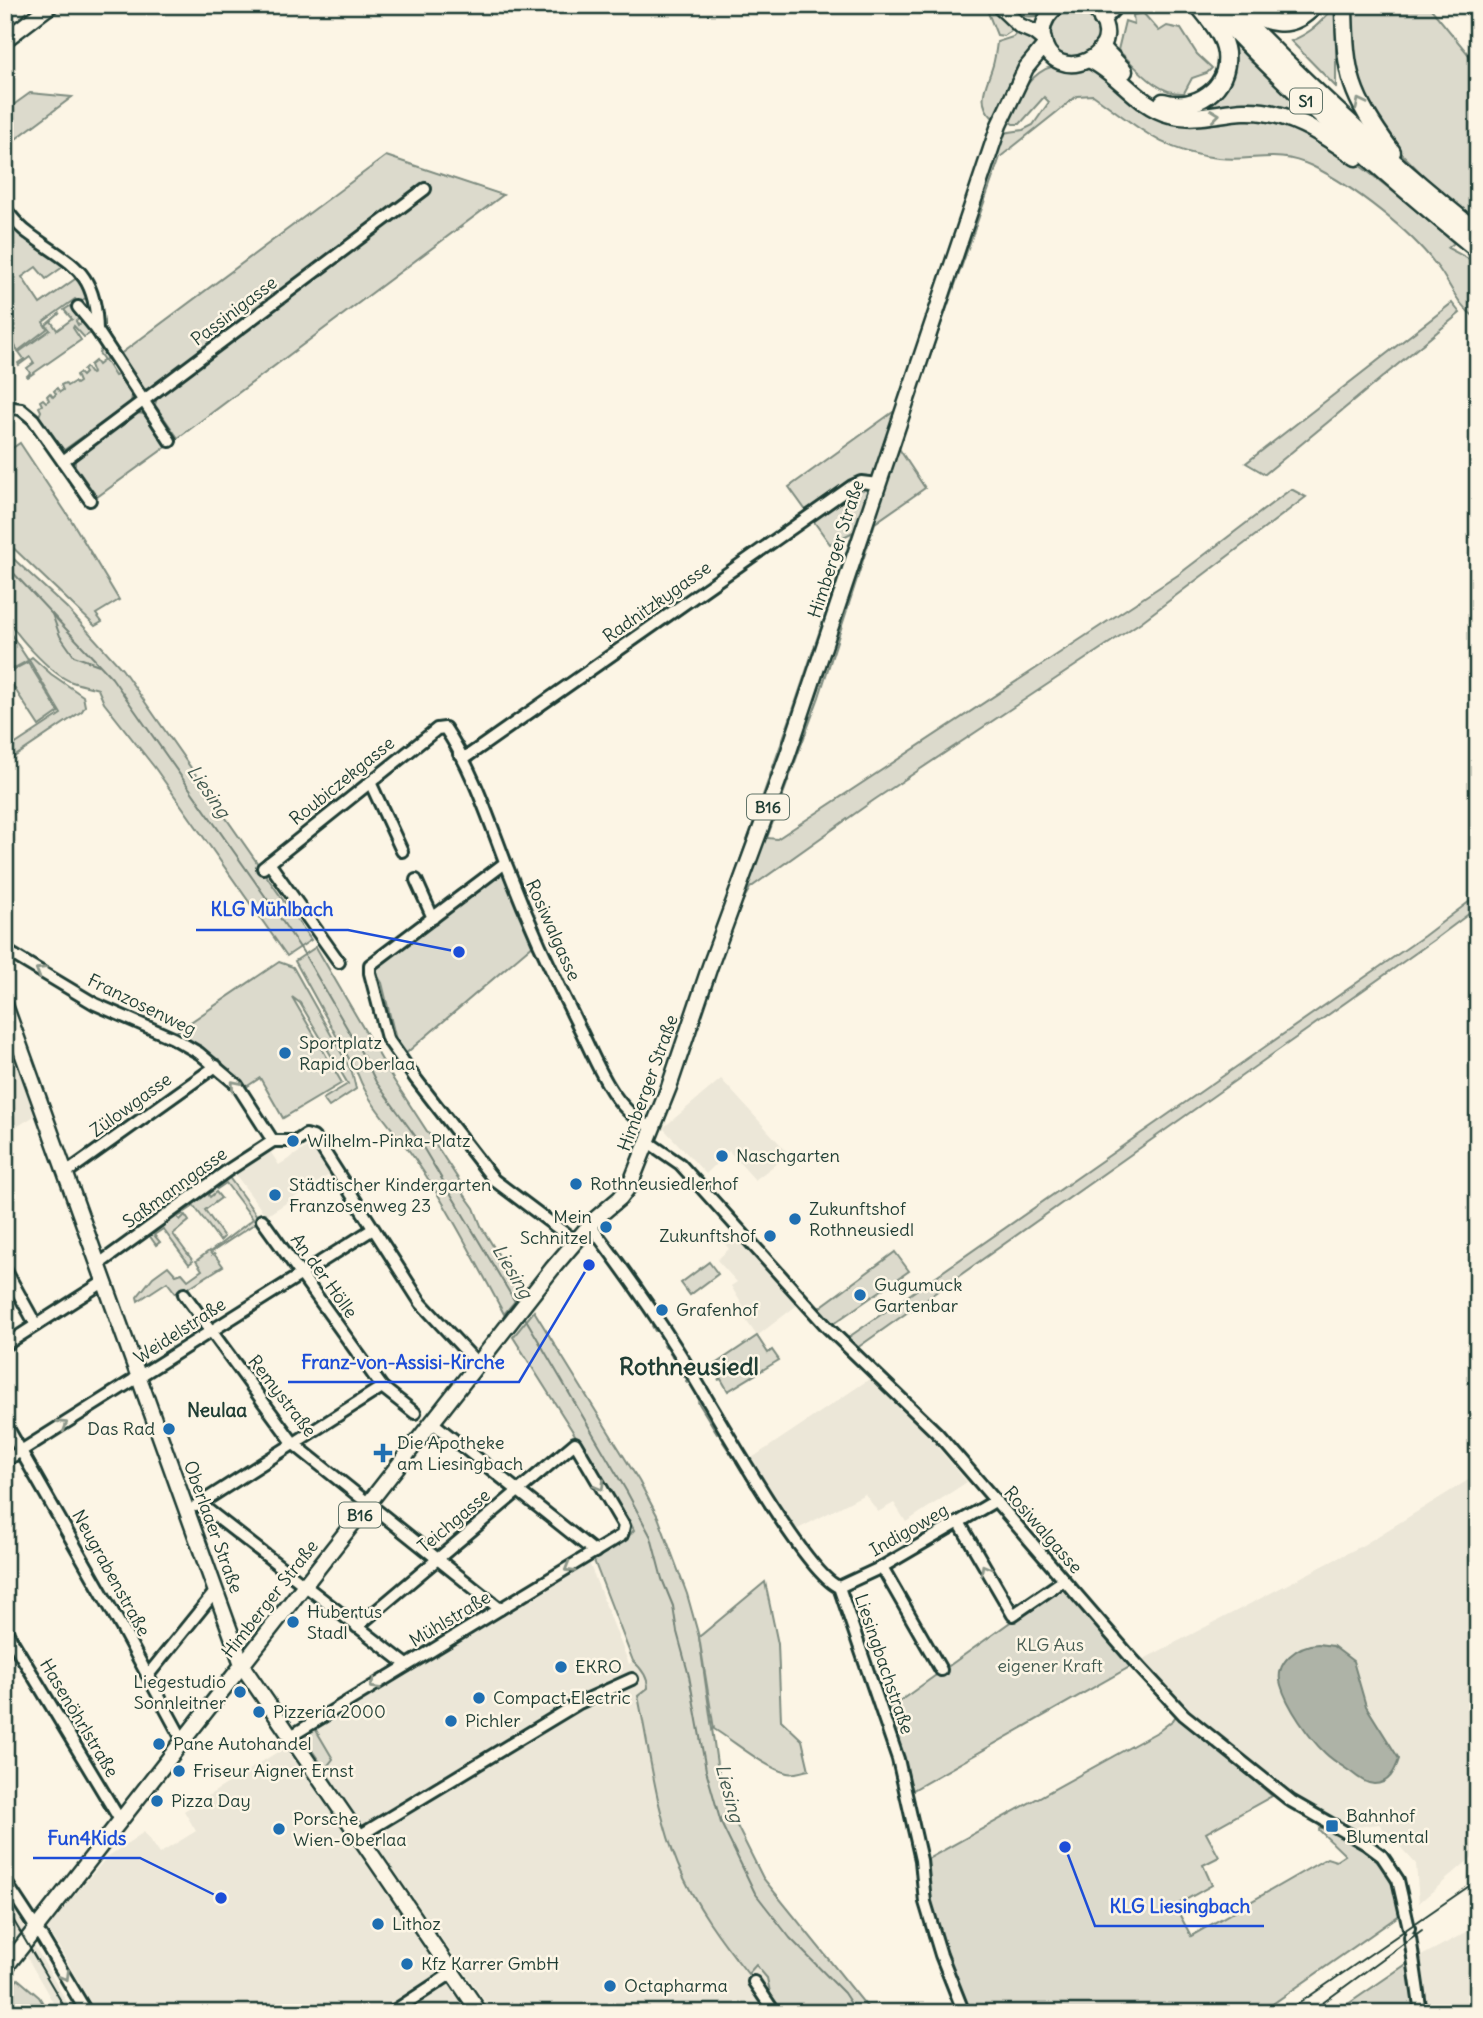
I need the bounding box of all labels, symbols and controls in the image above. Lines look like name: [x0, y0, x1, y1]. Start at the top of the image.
road number: S1: [1290, 88, 1322, 114]
one-way arrow: [1354, 98, 1368, 110]
one-way arrow: [1209, 107, 1221, 122]
street label: Passinigasse: [186, 271, 281, 350]
street label: Himberger Straße: [802, 477, 869, 621]
street label: Radnitzkygasse: [598, 556, 715, 647]
street label: Roubiczekgasse: [285, 731, 399, 830]
water label: Liesing: [182, 760, 237, 823]
road number: B16: [747, 794, 789, 820]
street label: Rosiwalgasse: [521, 876, 586, 984]
callout: KLG Mühlbach: [196, 890, 348, 930]
text: KLG Mühlbach: [210, 897, 334, 921]
one-way arrow: [35, 967, 48, 980]
street label: Franzosenweg: [84, 968, 200, 1041]
street label: Himberger Straße: [612, 1011, 683, 1154]
place label: Sportplatz Rapid Oberlaa: [299, 1031, 415, 1075]
marker: Sportplatz Rapid Oberlaa: [277, 1045, 293, 1061]
street label: Zülowgasse: [86, 1067, 176, 1142]
one-way arrow: [231, 1080, 243, 1093]
place label: Wilhelm-Pinka-Platz: [307, 1129, 471, 1152]
marker: Wilhelm-Pinka-Platz: [285, 1133, 301, 1149]
street label: Saßmanngasse: [118, 1142, 231, 1233]
place label: Naschgarten: [736, 1144, 840, 1167]
marker: Naschgarten: [714, 1148, 730, 1164]
place label: Rothneusiedlerhof: [590, 1172, 739, 1195]
place label: Städtischer Kindergarten Franzosenweg 23: [289, 1173, 491, 1217]
marker: Rothneusiedlerhof: [568, 1176, 584, 1192]
marker: Städtischer Kindergarten Franzosenweg 23: [267, 1187, 283, 1203]
place label: Zukunftshof Rothneusiedl: [809, 1197, 914, 1241]
place label: Mein Schnitzel: [520, 1205, 592, 1249]
marker: Zukunftshof Rothneusiedl: [787, 1211, 803, 1227]
marker: Mein Schnitzel: [598, 1219, 614, 1235]
place label: Zukunftshof: [659, 1224, 757, 1247]
marker: Zukunftshof: [762, 1228, 778, 1244]
street label: An der Hölle: [286, 1229, 363, 1322]
water label: Liesing: [487, 1239, 539, 1304]
place label: Gugumuck Gartenbar: [874, 1273, 962, 1317]
marker: Gugumuck Gartenbar: [852, 1287, 868, 1303]
street label: Weidelstraße: [129, 1292, 230, 1369]
place label: Grafenhof: [676, 1298, 759, 1321]
marker: Grafenhof: [654, 1302, 670, 1318]
callout: Franz-von-Assisi-Kirche: [288, 1342, 519, 1382]
street label: Remystraße: [243, 1350, 322, 1441]
text: Franz-von-Assisi-Kirche: [301, 1350, 505, 1374]
district label: Rothneusiedl: [619, 1351, 759, 1381]
district label: Neulaa: [187, 1398, 247, 1422]
place label: Das Rad: [87, 1417, 155, 1440]
one-way arrow: [56, 1421, 69, 1434]
marker: Das Rad: [161, 1421, 177, 1437]
place label: Die Apotheke am Liesingbach: [397, 1431, 523, 1475]
marker: Die Apotheke am Liesingbach: [375, 1445, 391, 1461]
street label: Oberlaaer Straße: [179, 1457, 248, 1596]
one-way arrow: [592, 1479, 605, 1492]
street label: Rosiwalgasse: [999, 1481, 1088, 1578]
street label: Teichgasse: [413, 1484, 495, 1558]
street label: Indigoweg: [865, 1498, 952, 1561]
road number: B16: [339, 1502, 381, 1527]
street label: Neugrabenstraße: [67, 1505, 156, 1640]
street label: Himberger Straße: [216, 1535, 323, 1662]
one-way arrow: [564, 1560, 577, 1573]
one-way arrow: [981, 1564, 994, 1577]
street label: Mühlstraße: [405, 1585, 494, 1652]
street label: Liesingbachstraße: [850, 1591, 919, 1737]
place label: Hubertus Stadl: [307, 1600, 382, 1644]
marker: Hubertus Stadl: [285, 1614, 301, 1630]
park label: KLG Aus eigener Kraft: [997, 1633, 1103, 1677]
street label: Hasenöhrlstraße: [35, 1654, 124, 1781]
place label: EKRO: [575, 1655, 622, 1678]
marker: EKRO: [553, 1659, 569, 1675]
place label: Liegestudio Sonnleitner: [133, 1670, 227, 1714]
one-way arrow: [369, 1676, 382, 1689]
marker: Liegestudio Sonnleitner: [232, 1684, 248, 1700]
place label: Compact Electric: [493, 1686, 631, 1709]
marker: Compact Electric: [471, 1690, 487, 1706]
place label: Pizzeria 2000: [273, 1700, 386, 1723]
marker: Pizzeria 2000: [251, 1704, 267, 1720]
place label: Pichler: [465, 1709, 521, 1732]
marker: Pichler: [443, 1713, 459, 1729]
place label: Pane Autohandel: [173, 1732, 312, 1755]
marker: Pane Autohandel: [151, 1736, 167, 1752]
place label: Friseur Aigner Ernst: [193, 1759, 354, 1782]
water label: Liesing: [711, 1761, 750, 1826]
marker: Friseur Aigner Ernst: [171, 1763, 187, 1779]
place label: Pizza Day: [171, 1789, 251, 1812]
marker: Pizza Day: [149, 1793, 165, 1809]
place label: Bahnhof Blumental: [1346, 1804, 1428, 1848]
place label: Porsche Wien-Oberlaa: [293, 1807, 407, 1851]
callout: Fun4Kids: [33, 1818, 140, 1858]
marker: Bahnhof Blumental: [1324, 1818, 1340, 1834]
marker: Porsche Wien-Oberlaa: [271, 1821, 287, 1837]
text: Fun4Kids: [48, 1826, 127, 1850]
callout: KLG Liesingbach: [1095, 1886, 1264, 1926]
text: KLG Liesingbach: [1110, 1894, 1250, 1918]
place label: Lithoz: [392, 1912, 441, 1935]
marker: Lithoz: [370, 1916, 386, 1932]
place label: Kfz Karrer GmbH: [421, 1952, 559, 1975]
marker: Kfz Karrer GmbH: [399, 1956, 415, 1972]
one-way arrow: [56, 1968, 69, 1981]
place label: Octapharma: [624, 1974, 728, 1997]
marker: Octapharma: [602, 1978, 618, 1994]

